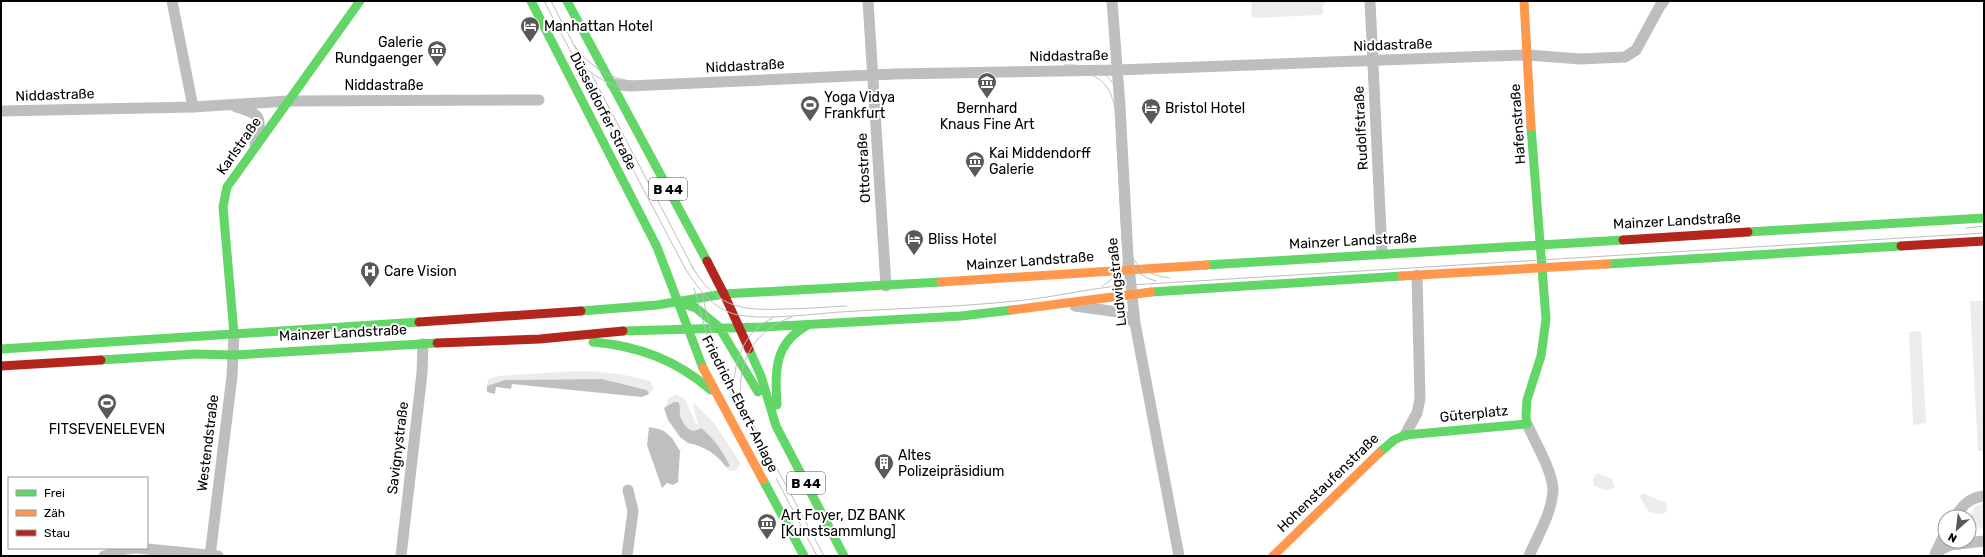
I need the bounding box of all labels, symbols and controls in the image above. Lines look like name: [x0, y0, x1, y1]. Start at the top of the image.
hotel icon: Manhattan Hotel: [519, 15, 541, 43]
place label: Manhattan Hotel: [544, 18, 653, 35]
place label: Galerie Rundgaenger: [335, 34, 424, 67]
street label: Niddastraße: [1353, 35, 1433, 55]
museum icon: Galerie Rundgaenger: [426, 39, 448, 67]
street label: Niddastraße: [1029, 47, 1109, 65]
street label: Düsseldorfer Straße: [566, 49, 640, 173]
street label: Niddastraße: [705, 55, 785, 77]
museum icon: Bernhard Knaus Fine Art: [976, 71, 998, 99]
street label: Niddastraße: [344, 77, 424, 94]
street label: Hafenstraße: [1507, 83, 1529, 165]
street label: Niddastraße: [15, 85, 95, 105]
street label: Rudolfstraße: [1350, 85, 1372, 171]
place label: Yoga Vidya Frankfurt: [824, 89, 895, 122]
sports icon: Yoga Vidya Frankfurt: [799, 94, 821, 122]
hotel icon: Bristol Hotel: [1140, 97, 1162, 125]
place label: Bernhard Knaus Fine Art: [940, 100, 1035, 133]
place label: Bristol Hotel: [1165, 100, 1245, 117]
street label: Karlstraße: [213, 114, 265, 178]
street label: Ottostraße: [854, 132, 874, 203]
place label: Kai Middendorff Galerie: [989, 145, 1091, 178]
museum icon: Kai Middendorff Galerie: [964, 150, 986, 178]
road number: B 44: [649, 178, 687, 200]
street label: Mainzer Landstraße: [1613, 209, 1742, 233]
hotel icon: Bliss Hotel: [903, 228, 925, 256]
street label: Mainzer Landstraße: [1289, 229, 1418, 253]
place label: Bliss Hotel: [928, 231, 997, 248]
street label: Ludwigstraße: [1104, 237, 1130, 327]
street label: Mainzer Landstraße: [966, 248, 1095, 274]
hospital icon: Care Vision: [359, 260, 381, 288]
place label: Care Vision: [384, 263, 457, 280]
street label: Mainzer Landstraße: [279, 321, 408, 345]
street label: Friedrich-Ebert-Anlage: [698, 333, 782, 475]
sports icon: FITSEVENELEVEN: [96, 392, 118, 420]
street label: Westendstraße: [194, 393, 222, 493]
street label: Savignystraße: [384, 401, 412, 495]
street label: Güterplatz: [1439, 402, 1509, 426]
place label: FITSEVENELEVEN: [49, 421, 165, 438]
street label: Hohenstaufenstraße: [1274, 430, 1383, 536]
place label: Altes Polizeipräsidium: [898, 447, 1004, 480]
building icon: Altes Polizeipräsidium: [873, 452, 895, 480]
road number: B 44: [787, 472, 825, 494]
legend: [8, 477, 148, 549]
text: Frei: [44, 486, 65, 500]
text: Zäh: [44, 506, 65, 520]
place label: Art Foyer, DZ BANK [Kunstsammlung]: [781, 507, 906, 540]
north arrow: [1937, 509, 1977, 549]
museum icon: Art Foyer, DZ BANK [Kunstsammlung]: [756, 512, 778, 540]
text: Stau: [44, 526, 70, 540]
text: N: [1946, 530, 1959, 545]

